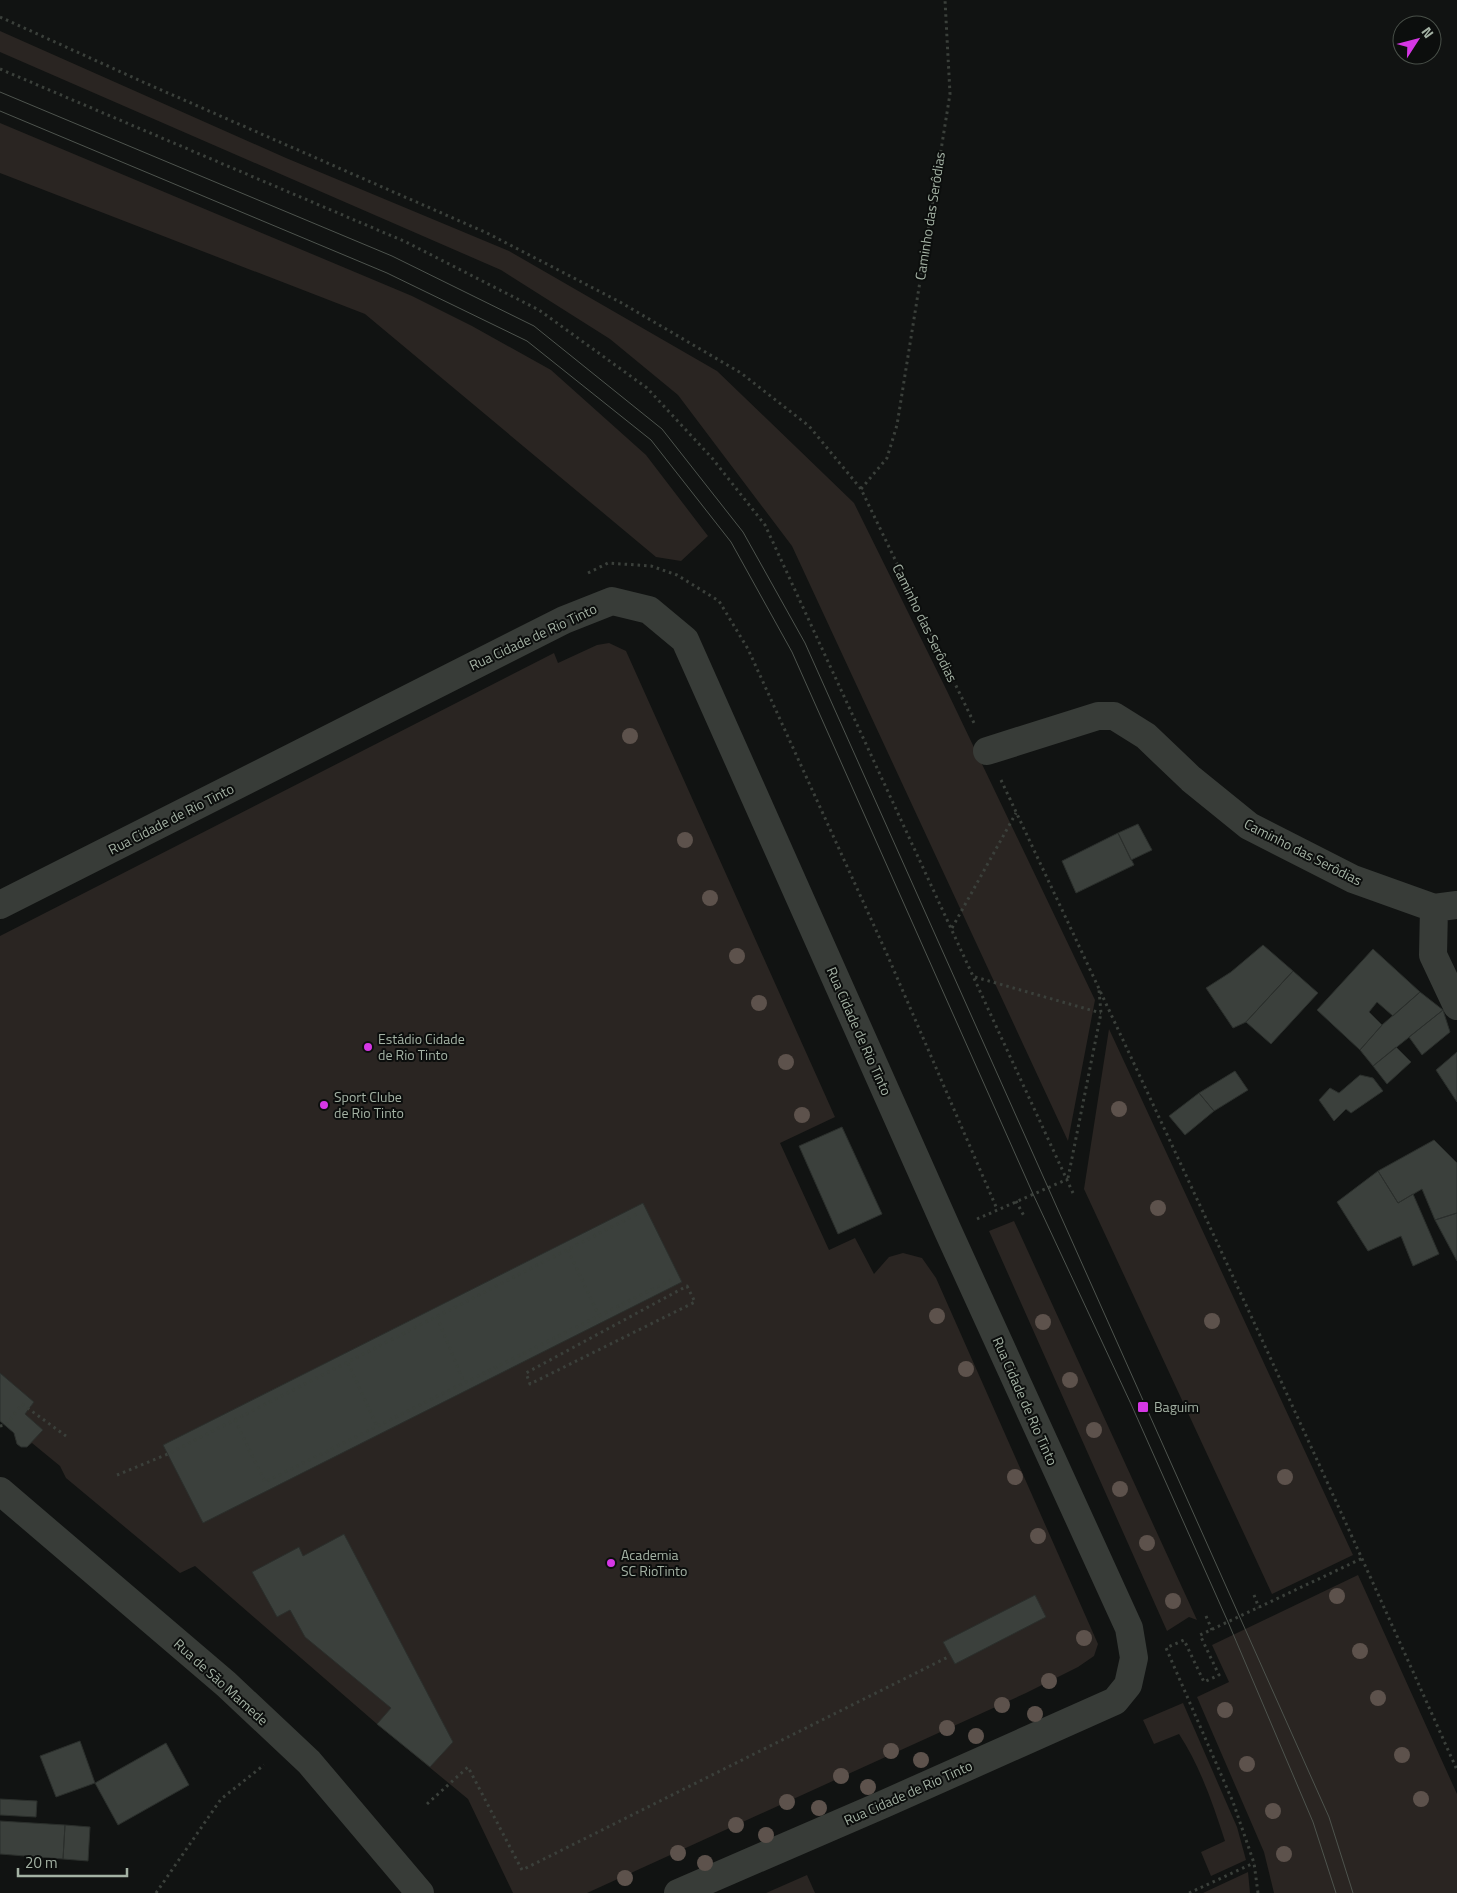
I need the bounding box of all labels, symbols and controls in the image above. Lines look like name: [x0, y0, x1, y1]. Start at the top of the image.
north arrow: [1392, 15, 1442, 65]
text: N: [1417, 22, 1439, 42]
street label: Caminho das Serôdias: [909, 150, 950, 282]
street label: Caminho das Serôdias: [888, 560, 963, 686]
street label: Rua Cidade de Rio Tinto: [465, 598, 600, 675]
street label: Rua Cidade de Rio Tinto: [104, 778, 237, 859]
street label: Caminho das Serôdias: [1241, 813, 1366, 890]
street label: Rua Cidade de Rio Tinto: [822, 963, 897, 1098]
place label: Estádio Cidade de Rio Tinto: [378, 1028, 465, 1065]
marker: Estádio Cidade de Rio Tinto: [362, 1041, 374, 1053]
place label: Sport Clube de Rio Tinto: [334, 1086, 404, 1123]
marker: Sport Clube de Rio Tinto: [318, 1099, 330, 1111]
street label: Rua Cidade de Rio Tinto: [988, 1333, 1063, 1468]
place label: Baguim: [1154, 1396, 1199, 1417]
marker: Baguim: [1136, 1400, 1150, 1414]
place label: Academia SC RioTinto: [621, 1544, 687, 1581]
marker: Academia SC RioTinto: [605, 1557, 617, 1569]
street label: Rua de São Mamede: [169, 1633, 273, 1730]
street label: Rua Cidade de Rio Tinto: [840, 1755, 975, 1830]
scale bar: [18, 1846, 126, 1878]
text: 20 m: [25, 1851, 58, 1874]

